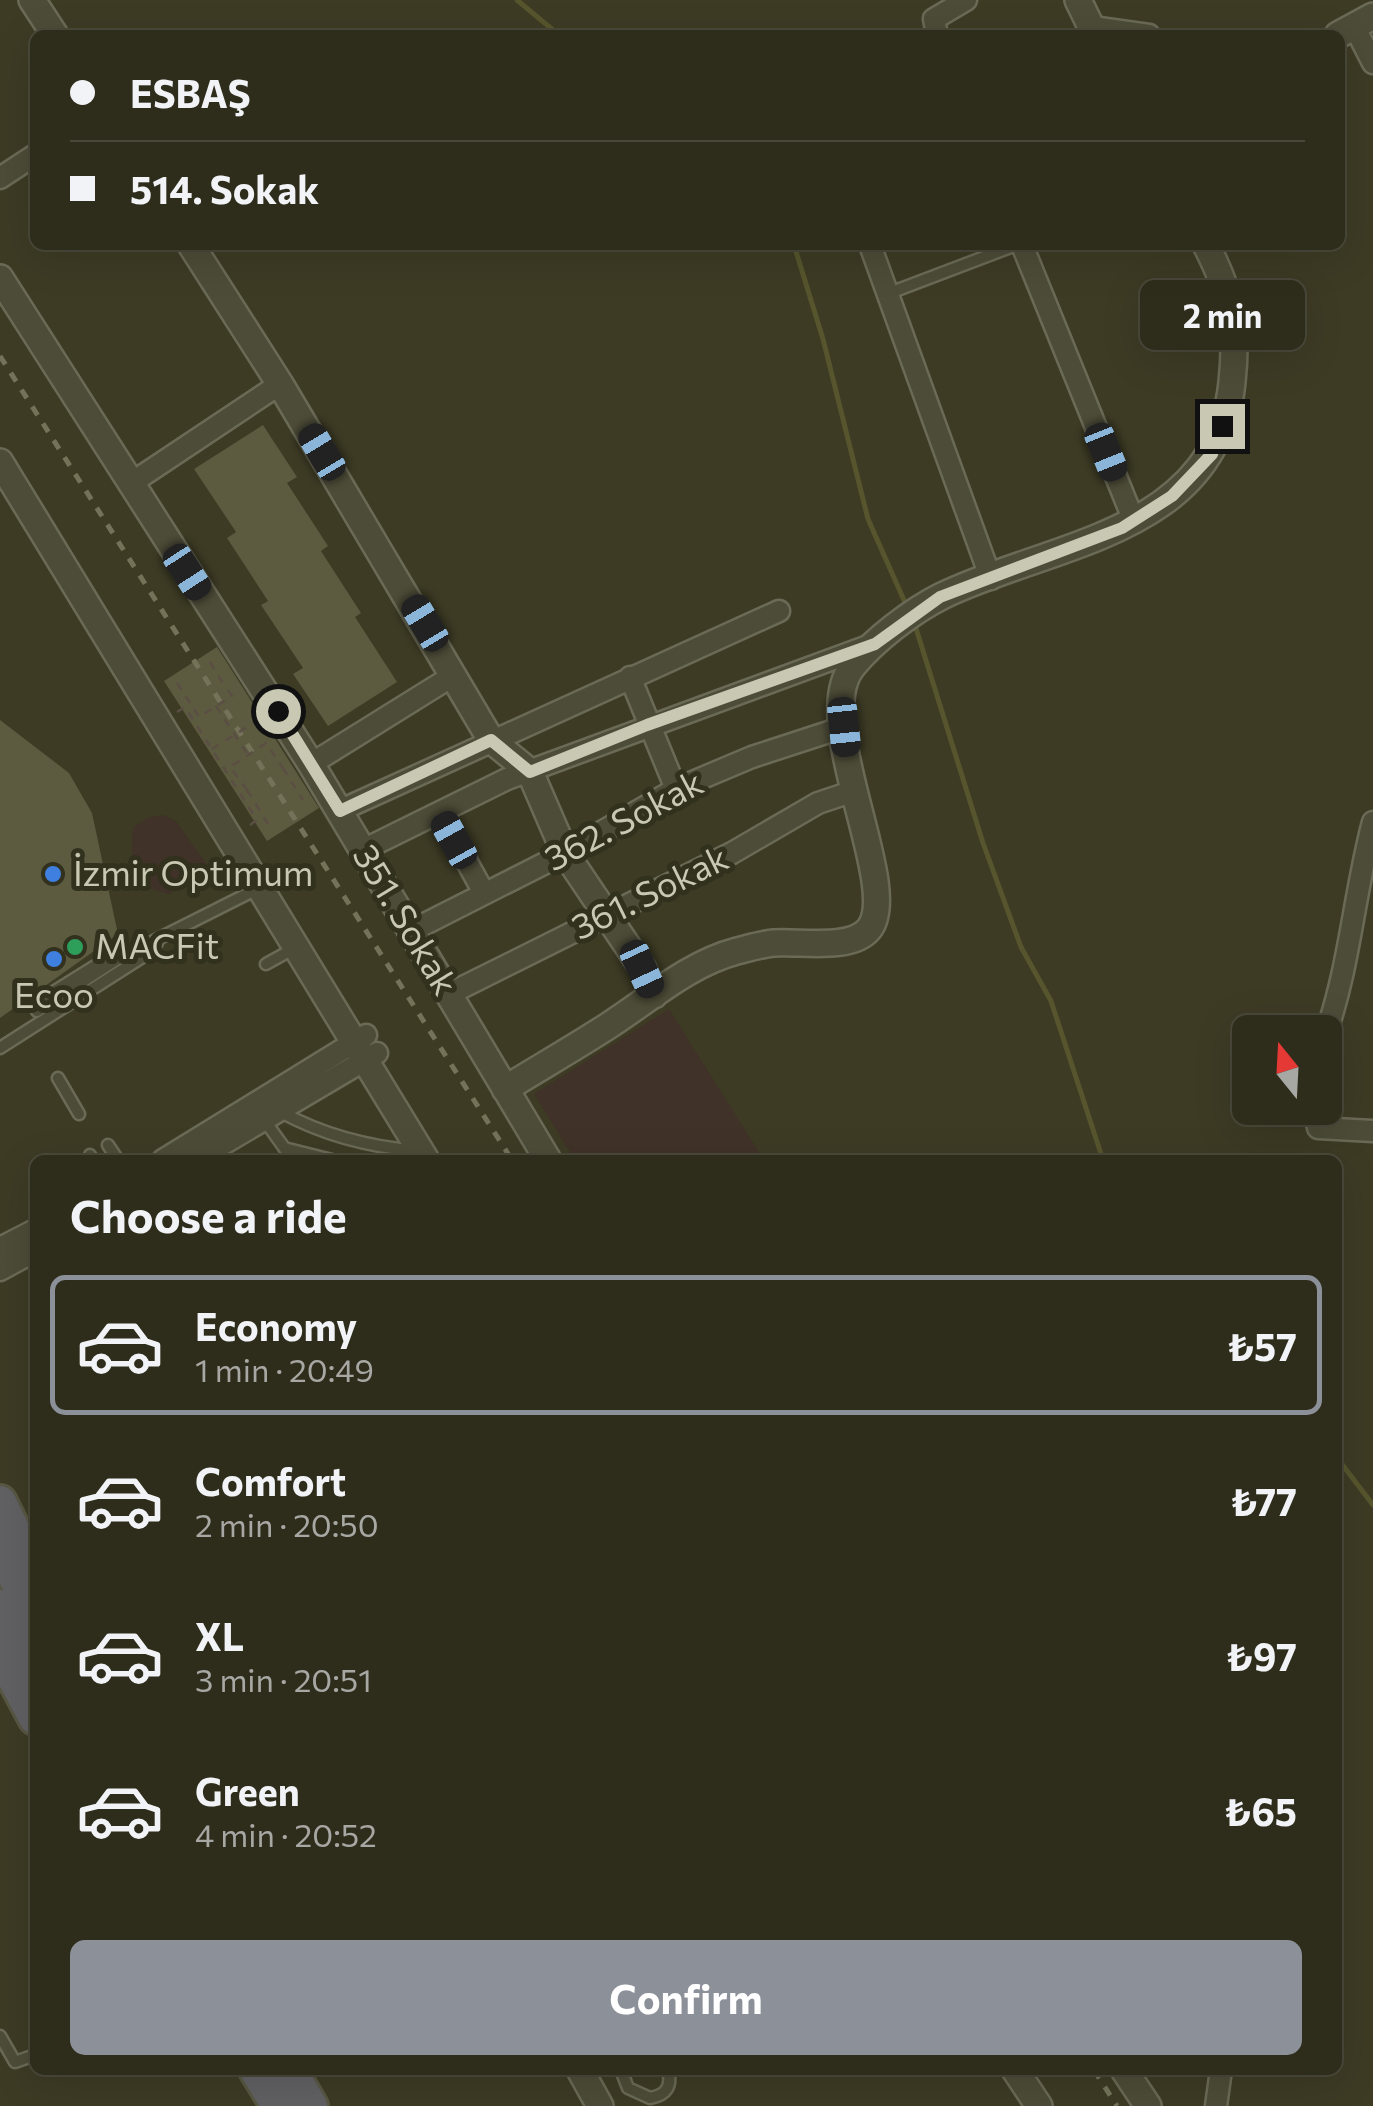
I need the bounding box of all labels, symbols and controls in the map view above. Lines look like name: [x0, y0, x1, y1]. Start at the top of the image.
text: ESBAŞ: [130, 69, 251, 116]
text: 514. Sokak: [130, 165, 319, 212]
callout: 2 min: [1140, 281, 1304, 351]
text: 2 min: [1183, 295, 1262, 335]
route end: [1200, 404, 1245, 449]
car: [294, 419, 350, 485]
car: [1081, 419, 1131, 485]
car: [158, 539, 216, 605]
car: [397, 590, 453, 656]
route start: [256, 689, 301, 734]
car: [826, 696, 862, 758]
street label: 362. Sokak: [536, 759, 709, 878]
car: [426, 806, 482, 874]
street label: 361. Sokak: [564, 834, 734, 947]
street label: 351. Sokak: [346, 836, 469, 1002]
place label: İzmir Optimum: [73, 850, 313, 893]
marker: İzmir Optimum: [42, 863, 64, 885]
place label: MACFit: [95, 923, 219, 966]
car: [616, 935, 668, 1003]
marker: MACFit: [64, 936, 86, 958]
marker: Ecoo: [43, 948, 65, 970]
place label: Ecoo: [14, 972, 94, 1015]
north arrow: [1232, 1015, 1342, 1125]
map controls: [1232, 1015, 1342, 1125]
text: Choose a ride: [70, 1187, 347, 1242]
icon: car: [75, 1300, 165, 1390]
text: Economy: [195, 1302, 357, 1349]
text: ₺57: [1227, 1322, 1297, 1369]
text: 1 min · 20:49: [195, 1349, 374, 1389]
icon: car: [75, 1455, 165, 1545]
text: Comfort: [195, 1457, 346, 1504]
text: ₺77: [1230, 1477, 1297, 1524]
text: 2 min · 20:50: [195, 1504, 379, 1544]
icon: car: [75, 1610, 165, 1700]
text: XL: [195, 1612, 244, 1659]
text: ₺97: [1226, 1632, 1297, 1679]
text: 3 min · 20:51: [195, 1659, 372, 1699]
icon: car: [75, 1765, 165, 1855]
text: Green: [195, 1767, 300, 1814]
text: ₺65: [1224, 1787, 1297, 1834]
text: 4 min · 20:52: [195, 1814, 377, 1854]
button: Confirm: [70, 1940, 1302, 2055]

